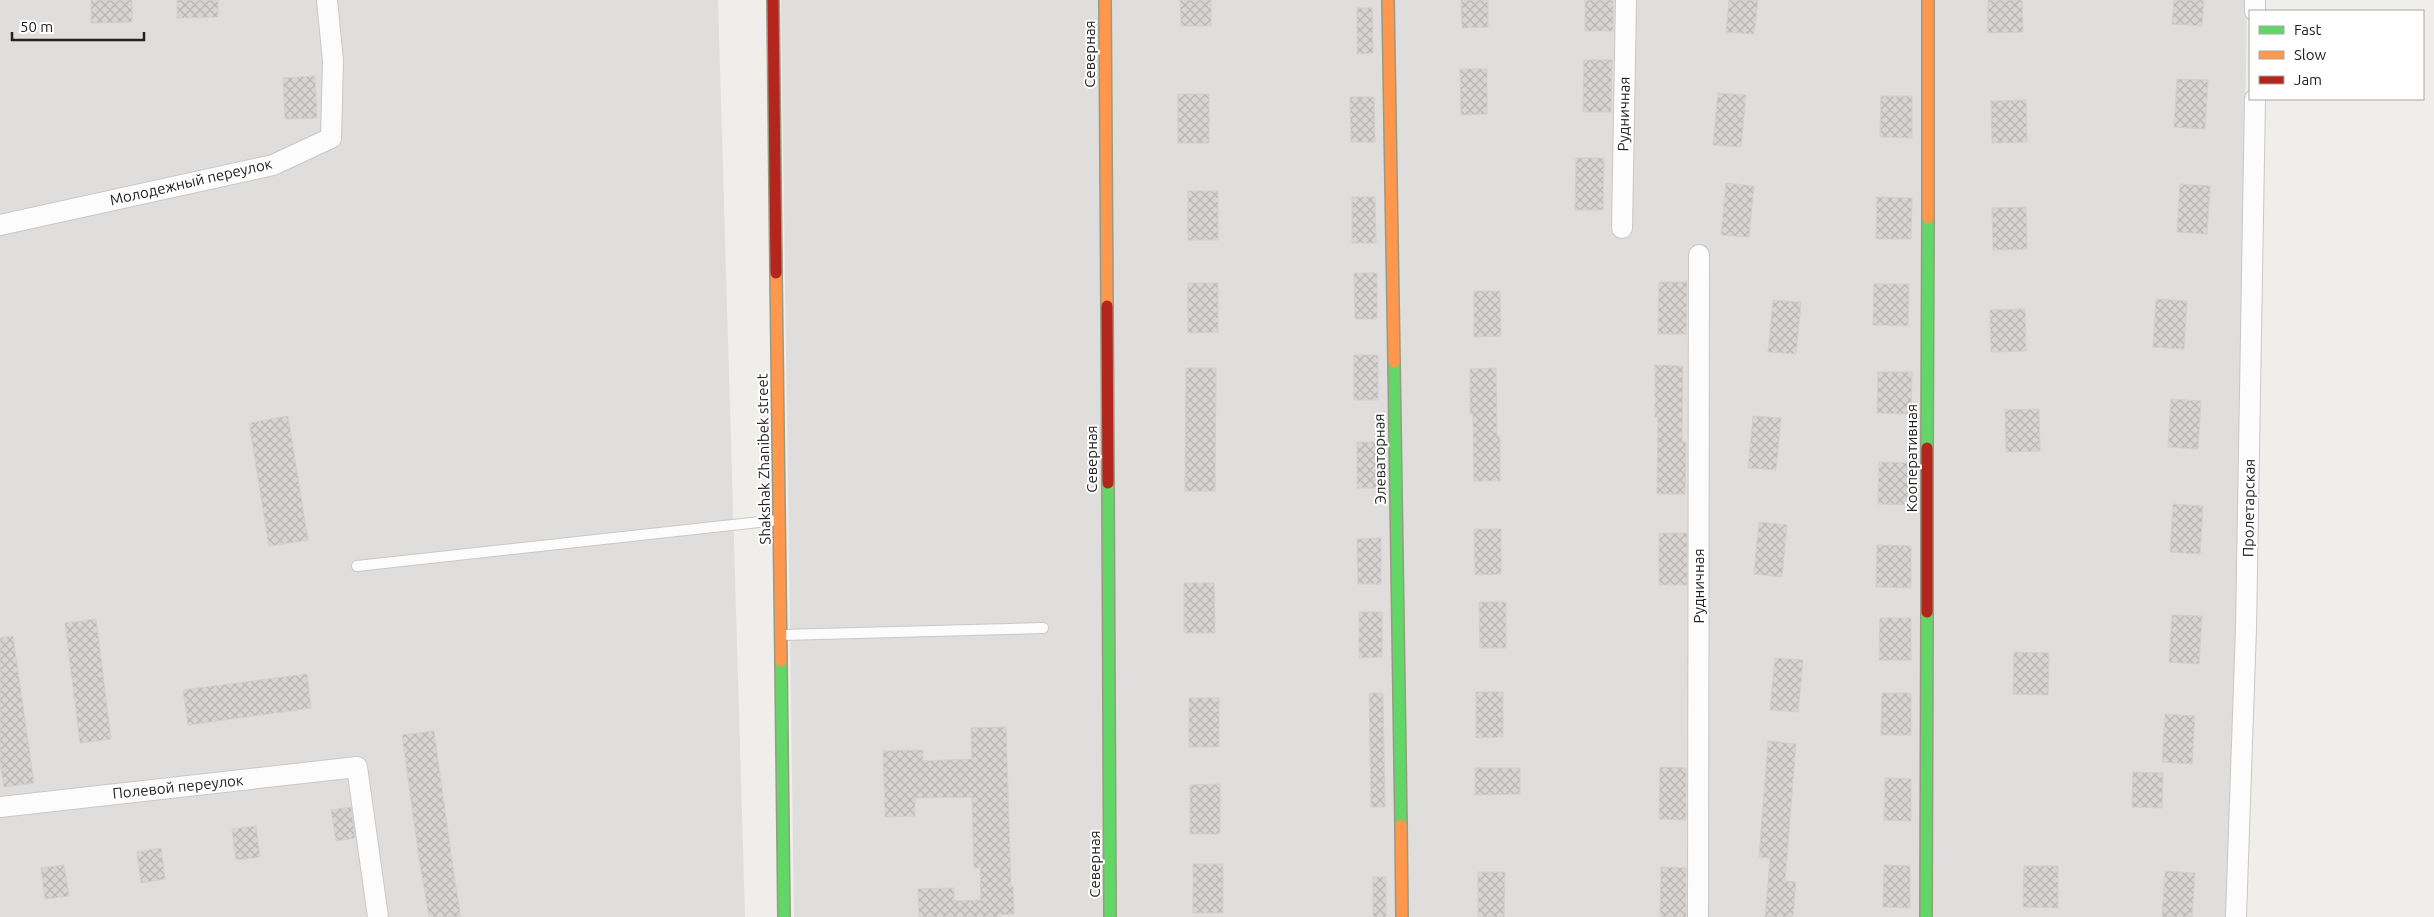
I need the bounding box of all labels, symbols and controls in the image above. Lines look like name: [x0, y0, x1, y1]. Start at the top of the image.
scale bar: [12, 10, 145, 42]
legend: [2249, 10, 2424, 100]
text: 50 m: [20, 18, 53, 35]
street label: Северная: [1081, 20, 1098, 88]
text: Fast: [2294, 21, 2322, 38]
text: Slow: [2294, 46, 2327, 63]
text: Jam: [2294, 71, 2322, 88]
street label: Рудничная: [1614, 76, 1633, 152]
street label: Молодежный переулок: [108, 155, 274, 208]
street label: Shakshak Zhanibek street: [754, 373, 773, 545]
street label: Кооперативная: [1903, 404, 1920, 512]
street label: Элеваторная: [1370, 413, 1389, 505]
street label: Северная: [1083, 425, 1100, 493]
street label: Пролетарская: [2239, 459, 2258, 557]
street label: Рудничная: [1690, 549, 1707, 623]
street label: Полевой переулок: [112, 771, 245, 802]
street label: Северная: [1086, 830, 1103, 898]

